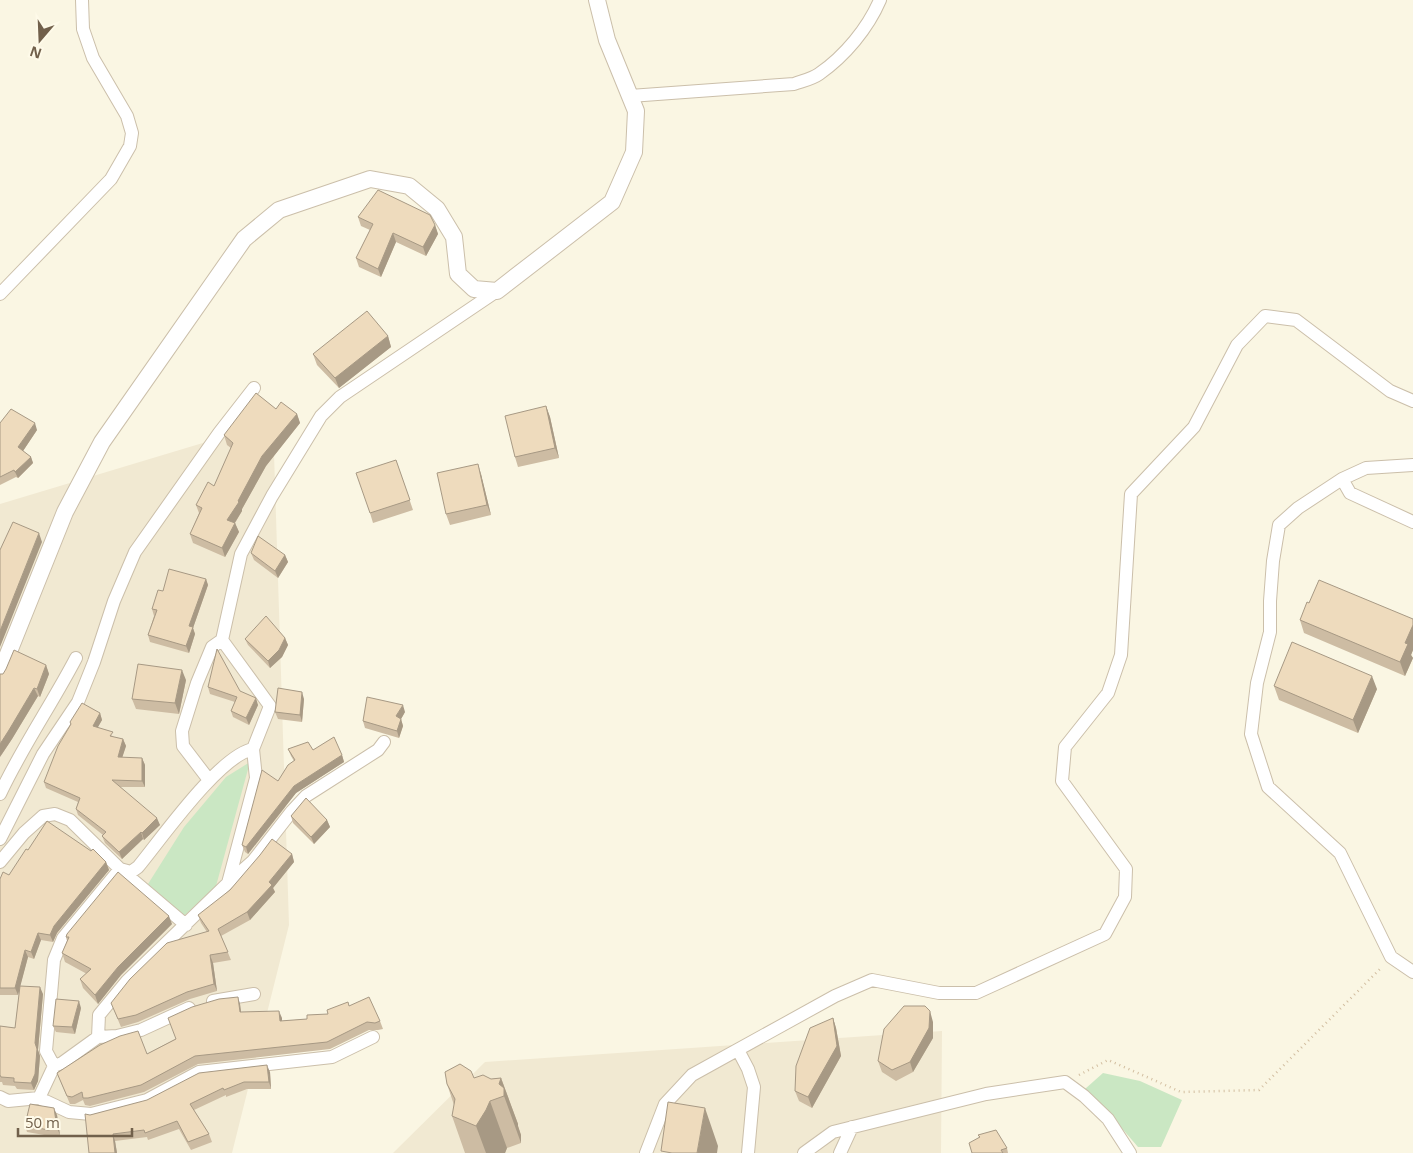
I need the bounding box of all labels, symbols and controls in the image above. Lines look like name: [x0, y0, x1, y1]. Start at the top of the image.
north arrow: [15, 15, 65, 65]
text: N: [27, 42, 44, 64]
scale bar: [18, 1106, 131, 1138]
text: 50 m: [25, 1112, 60, 1132]

